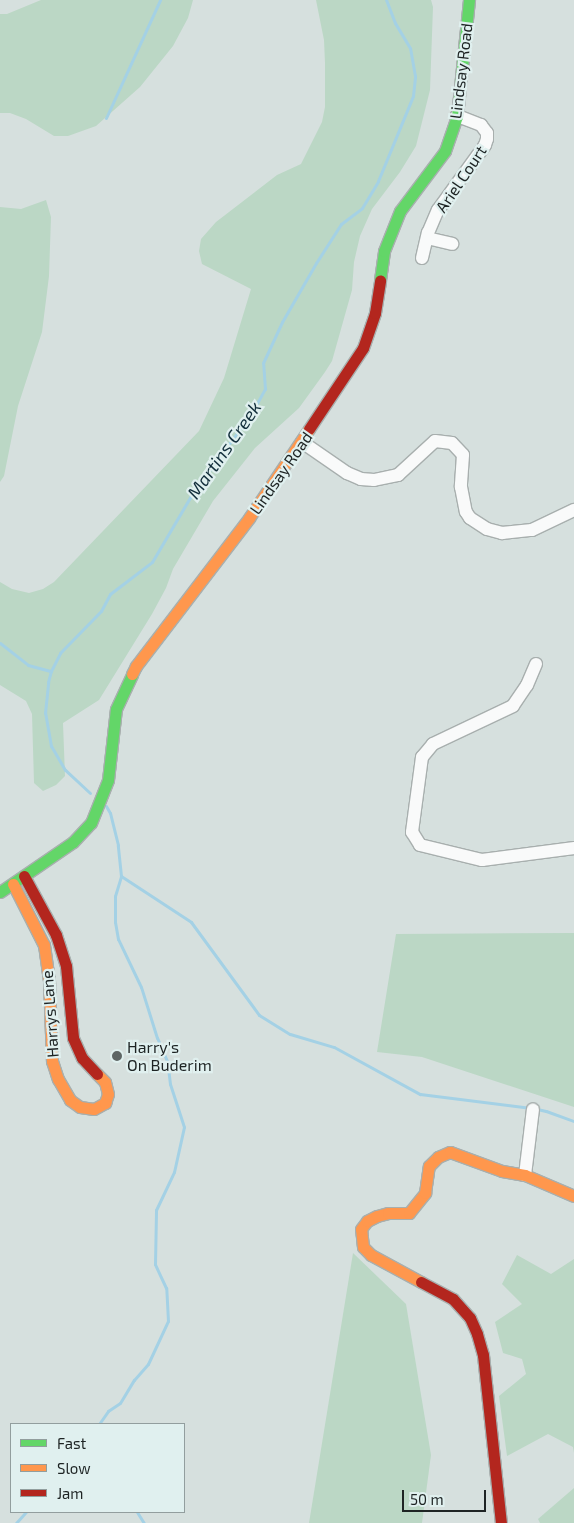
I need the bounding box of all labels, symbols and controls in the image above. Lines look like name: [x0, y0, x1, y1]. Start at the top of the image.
street label: Lindsay Road: [446, 22, 476, 120]
street label: Ariel Court: [431, 142, 491, 216]
water label: Martins Creek: [182, 397, 266, 503]
street label: Lindsay Road: [245, 428, 317, 518]
street label: Harrys Lane: [37, 970, 63, 1058]
place label: Harry's On Buderim: [127, 1037, 212, 1075]
marker: Harry's On Buderim: [111, 1050, 123, 1062]
legend: [10, 1423, 185, 1513]
text: Fast: [57, 1434, 86, 1452]
text: Slow: [57, 1459, 91, 1477]
scale bar: [404, 1480, 488, 1512]
text: Jam: [57, 1484, 83, 1502]
text: 50 m: [410, 1490, 444, 1508]

